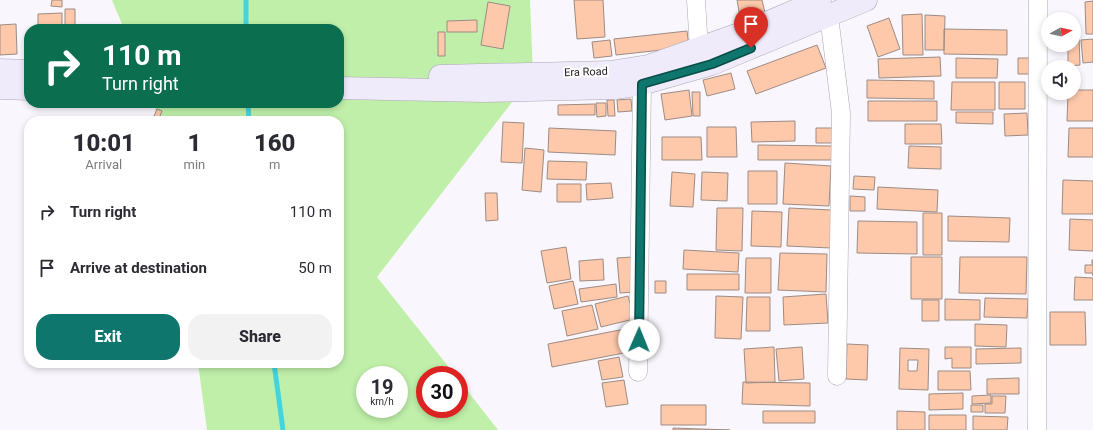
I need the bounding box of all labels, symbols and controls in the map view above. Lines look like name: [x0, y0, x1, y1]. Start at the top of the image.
pin: [734, 7.0, 768, 48]
north arrow: [1041, 12, 1081, 52]
map controls: [1041, 12, 1081, 100]
icon: arrive: [740, 13, 762, 35]
text: 110 m: [102, 39, 181, 72]
icon: right: [36, 40, 88, 92]
button: sound: [1041, 60, 1081, 100]
street label: Era Road: [564, 65, 608, 79]
text: Turn right: [102, 73, 179, 94]
text: 10:01: [73, 129, 135, 157]
text: 1: [187, 129, 201, 157]
text: 160: [254, 129, 295, 157]
text: Arrival: [85, 157, 122, 172]
text: min: [184, 157, 205, 172]
text: m: [269, 157, 280, 172]
icon: right: [36, 201, 58, 223]
text: Turn right: [70, 203, 136, 221]
text: 110 m: [290, 203, 332, 221]
icon: arrive: [36, 257, 58, 279]
text: Arrive at destination: [70, 259, 207, 277]
text: 50 m: [298, 259, 332, 277]
button: Exit: [36, 314, 180, 360]
button: Share: [188, 314, 332, 360]
position arrow: [618, 319, 660, 361]
speed limit sign: 30: [416, 366, 468, 418]
text: 19: [371, 375, 393, 399]
text: km/h: [370, 396, 394, 407]

